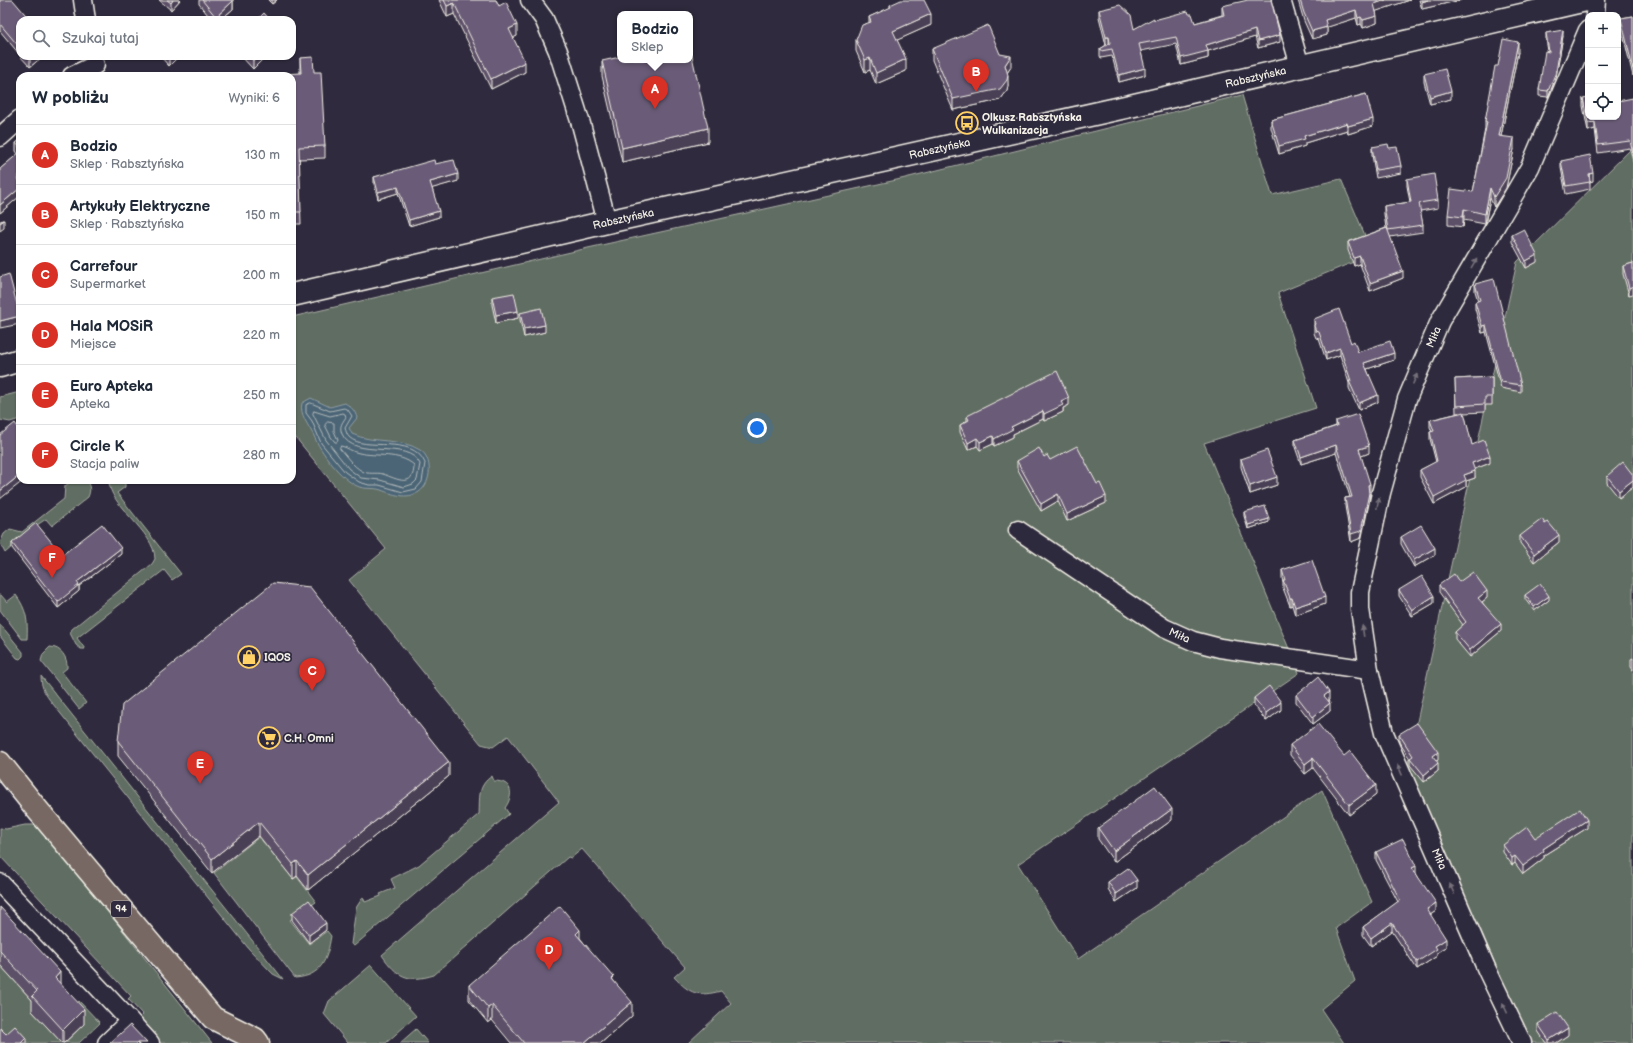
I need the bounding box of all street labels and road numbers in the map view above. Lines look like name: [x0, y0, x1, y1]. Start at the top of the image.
street label: Rabsztyńska: [1224, 63, 1287, 90]
street label: Rabsztyńska: [908, 135, 971, 161]
street label: Rabsztyńska: [591, 205, 655, 232]
street label: Miła: [1423, 324, 1444, 349]
street label: Miła: [1167, 625, 1192, 645]
street label: Miła: [1429, 846, 1449, 872]
road number: 94: [111, 901, 131, 917]

